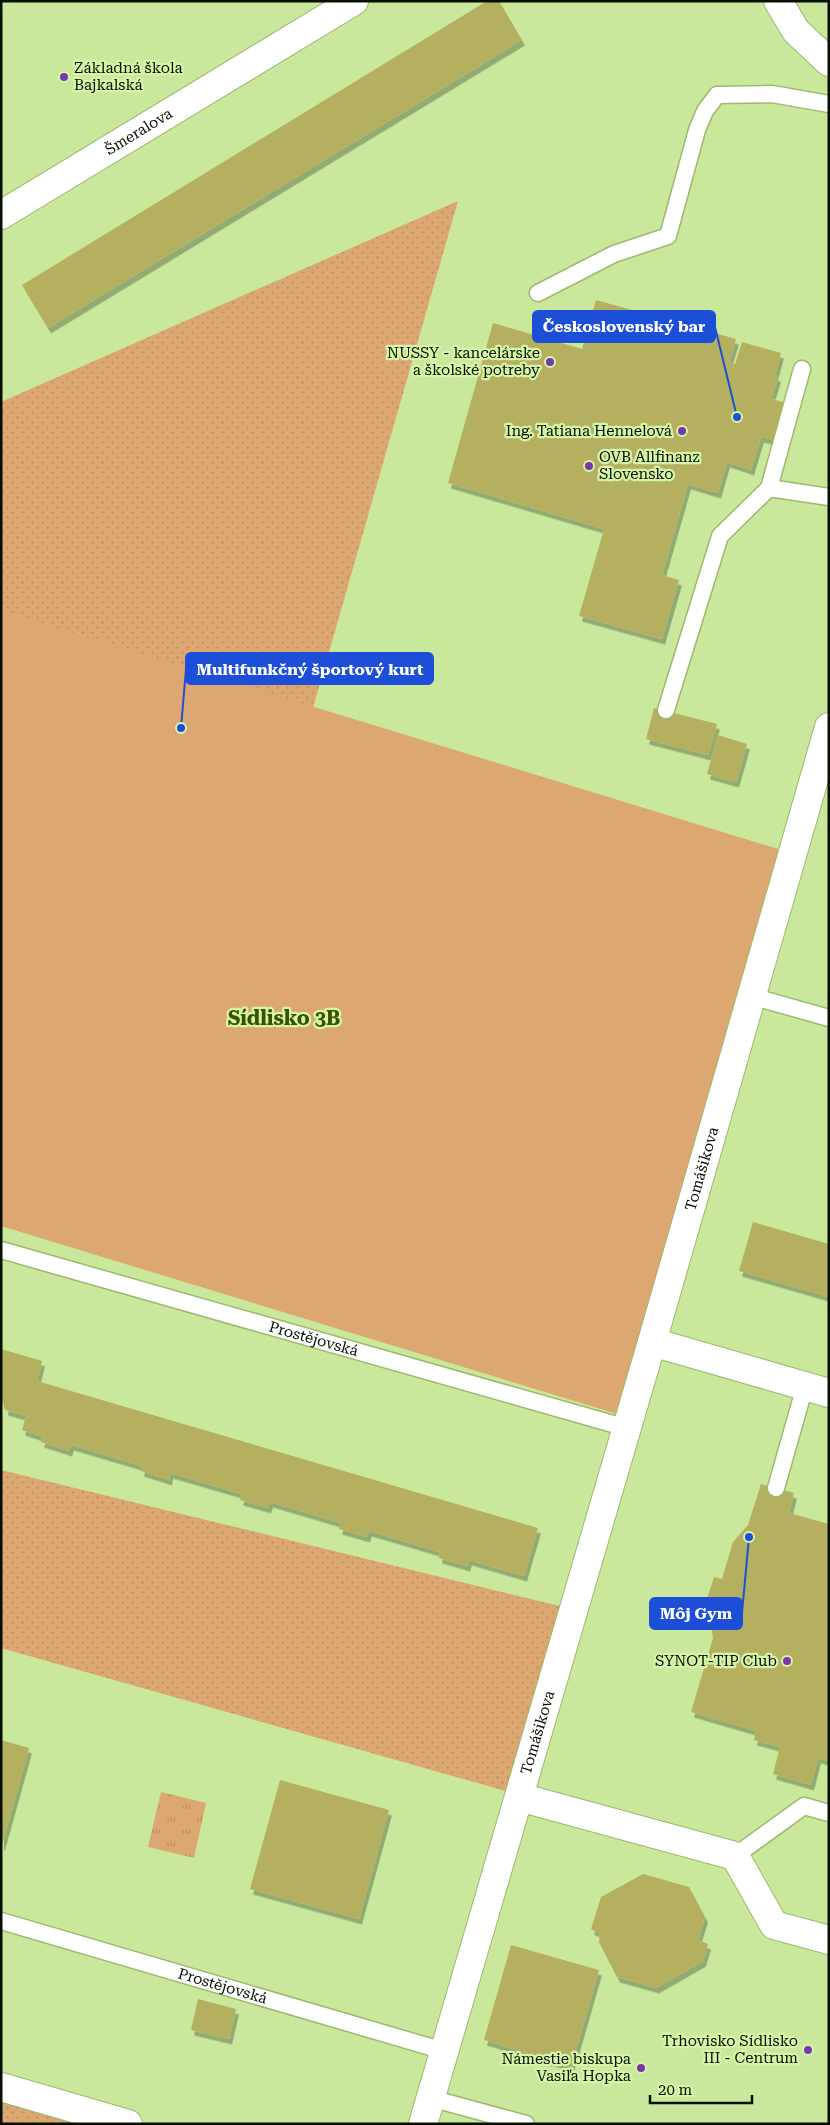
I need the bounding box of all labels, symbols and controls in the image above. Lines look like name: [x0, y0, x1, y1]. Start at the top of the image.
place label: Základná škola Bajkalská: [74, 59, 183, 94]
marker: Základná škola Bajkalská: [58, 71, 70, 83]
street label: Šmeralova: [102, 104, 176, 159]
callout: Československý bar: [533, 311, 715, 342]
text: Československý bar: [543, 317, 705, 336]
place label: NUSSY - kancelárske a školské potreby: [387, 344, 540, 379]
marker: NUSSY - kancelárske a školské potreby: [544, 356, 556, 368]
place label: Ing. Tatiana Hennelová: [506, 422, 672, 440]
marker: Ing. Tatiana Hennelová: [676, 425, 688, 437]
place label: OVB Allfinanz Slovensko: [599, 448, 700, 483]
marker: OVB Allfinanz Slovensko: [583, 460, 595, 472]
callout: Multifunkčný športový kurt: [186, 653, 433, 684]
text: Multifunkčný športový kurt: [197, 660, 424, 679]
district label: Sídlisko 3B: [228, 1006, 340, 1030]
street label: Tomášikova: [681, 1125, 722, 1213]
street label: Prostějovská: [267, 1318, 360, 1360]
callout: Môj Gym: [650, 1598, 742, 1629]
text: Môj Gym: [660, 1604, 733, 1623]
place label: SYNOT-TIP Club: [655, 1652, 777, 1670]
marker: SYNOT-TIP Club: [781, 1655, 793, 1667]
street label: Tomášikova: [517, 1688, 558, 1777]
street label: Prostějovská: [176, 1964, 269, 2008]
place label: Trhovisko Sídlisko III - Centrum: [662, 2032, 798, 2067]
marker: Trhovisko Sídlisko III - Centrum: [802, 2044, 814, 2056]
place label: Námestie biskupa Vasiľa Hopka: [501, 2050, 631, 2085]
marker: Námestie biskupa Vasiľa Hopka: [635, 2062, 647, 2074]
scale bar: [650, 2072, 752, 2104]
text: 20 m: [658, 2081, 693, 2099]

